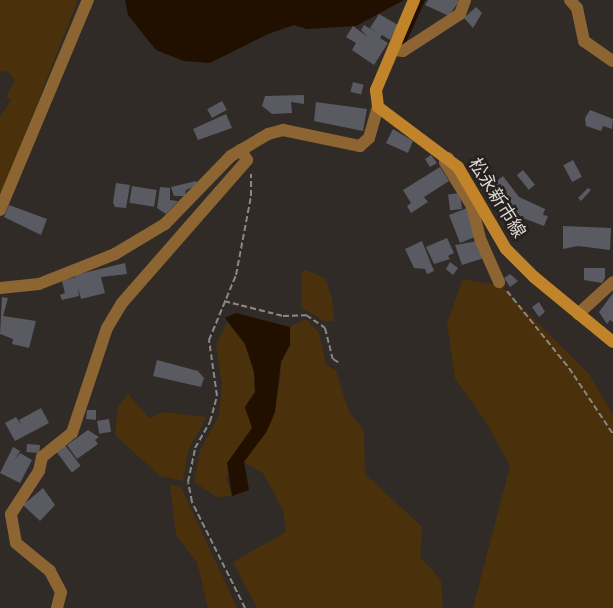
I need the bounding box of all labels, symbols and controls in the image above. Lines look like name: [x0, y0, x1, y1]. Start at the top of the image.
street label: 松永新市線: [464, 154, 530, 242]

